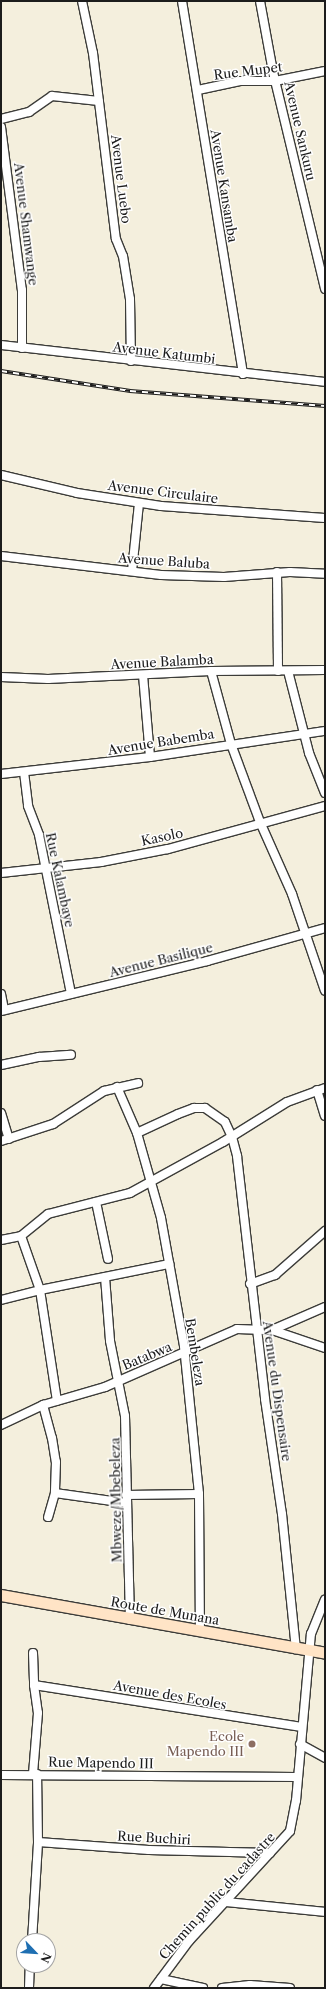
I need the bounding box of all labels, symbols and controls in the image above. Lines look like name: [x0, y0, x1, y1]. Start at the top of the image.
street label: Rue Mupet: [213, 59, 283, 83]
street label: Avenue Sankuru: [281, 80, 319, 182]
street label: Avenue Kansamba: [207, 128, 241, 244]
street label: Avenue Luebo: [108, 134, 134, 224]
street label: Avenue Shamwange: [11, 162, 41, 286]
street label: Avenue Katumbi: [112, 339, 216, 367]
street label: Avenue Circulaire: [107, 477, 219, 507]
street label: Avenue Baluba: [117, 550, 211, 572]
street label: Avenue Balamba: [110, 652, 214, 672]
street label: Avenue Babemba: [107, 726, 215, 758]
street label: Kasolo: [140, 825, 184, 849]
street label: Rue Kalambaye: [42, 831, 78, 929]
street label: Avenue Basilique: [108, 940, 214, 980]
street label: Bembeleza: [182, 1317, 208, 1387]
street label: Avenue du Dispensaire: [259, 1320, 295, 1462]
street label: Batabwa: [120, 1339, 174, 1373]
street label: Mbweze/Mbebeleza: [107, 1437, 125, 1563]
street label: Route de Munana: [109, 1594, 221, 1628]
street label: Avenue des Ecoles: [112, 1677, 228, 1713]
place label: Ecole Mapendo III: [167, 1729, 244, 1760]
marker: Ecole Mapendo III: [247, 1739, 257, 1749]
street label: Rue Mapendo III: [48, 1754, 154, 1772]
street label: Rue Buchiri: [117, 1828, 191, 1848]
street label: Chemin public du cadastre: [156, 1829, 278, 1963]
north arrow: [16, 1933, 56, 1973]
text: N: [38, 1950, 54, 1965]

